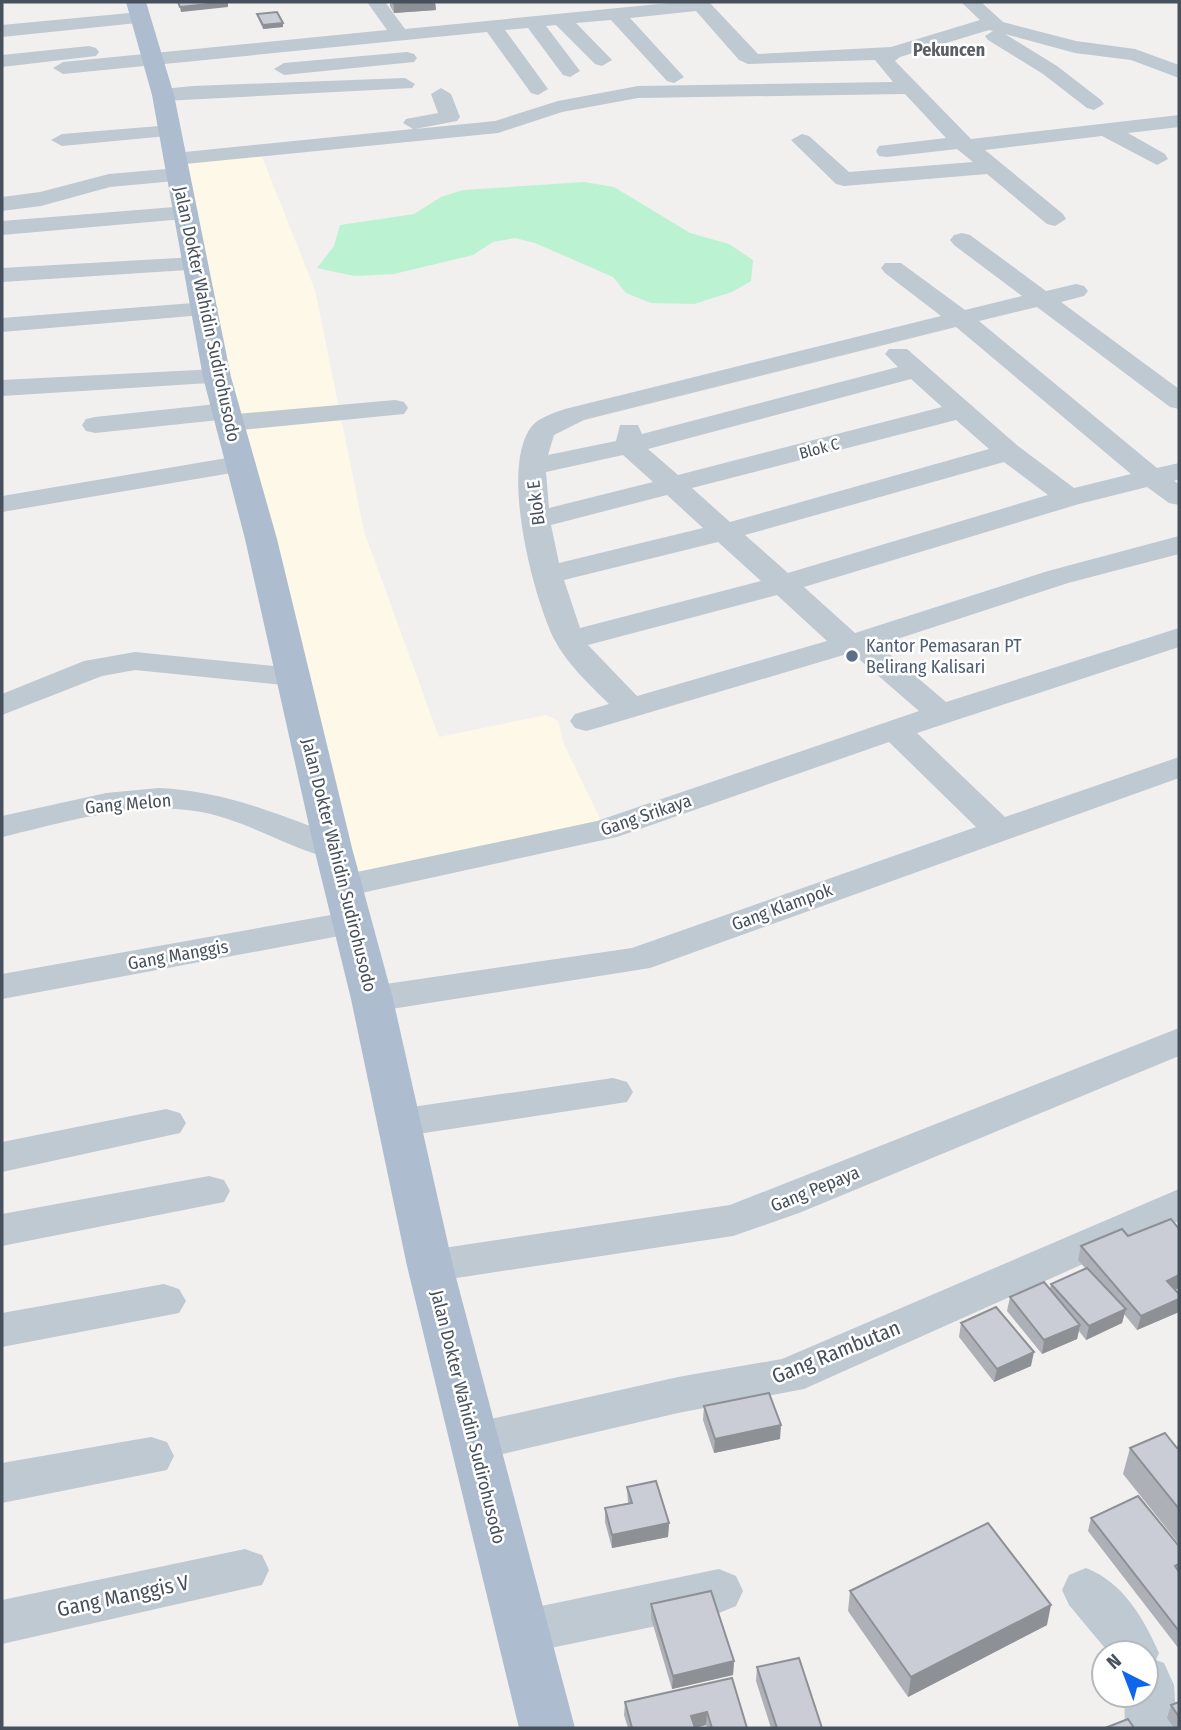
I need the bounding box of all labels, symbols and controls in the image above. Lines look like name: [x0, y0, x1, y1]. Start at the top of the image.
district label: Pekuncen: [913, 39, 985, 61]
street label: Jalan Dokter Wahidin Sudirohusodo: [169, 184, 245, 444]
street label: Blok C: [797, 434, 841, 463]
street label: Blok E: [522, 479, 550, 527]
place label: Kantor Pemasaran PT Belirang Kalisari: [866, 635, 1022, 678]
marker: Kantor Pemasaran PT Belirang Kalisari: [844, 648, 860, 664]
street label: Jalan Dokter Wahidin Sudirohusodo: [297, 736, 381, 994]
street label: Gang Melon: [84, 789, 172, 819]
street label: Gang Srikaya: [598, 789, 694, 841]
street label: Gang Klampok: [729, 878, 836, 935]
street label: Gang Manggis: [126, 935, 230, 975]
street label: Gang Pepaya: [767, 1161, 863, 1217]
street label: Jalan Dokter Wahidin Sudirohusodo: [426, 1288, 510, 1546]
street label: Gang Rambutan: [768, 1314, 904, 1390]
street label: Gang Manggis V: [55, 1569, 192, 1623]
north arrow: [1090, 1639, 1160, 1709]
text: N: [1102, 1649, 1126, 1674]

